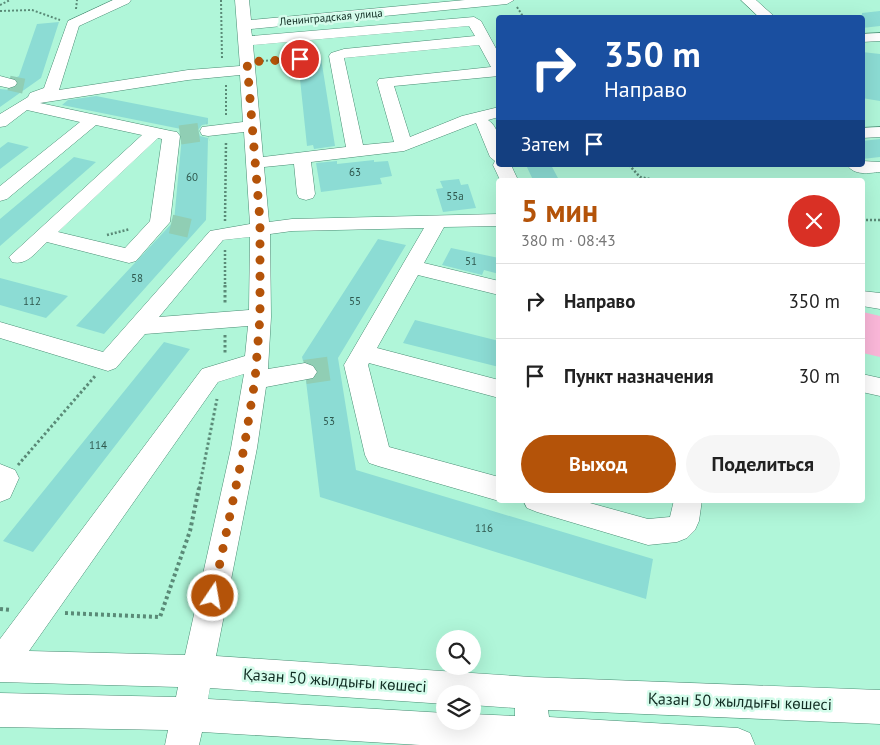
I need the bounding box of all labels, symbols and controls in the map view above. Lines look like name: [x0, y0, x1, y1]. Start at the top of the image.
street label: Ленинградская улица: [278, 6, 383, 29]
text: 350 m: [604, 31, 701, 77]
icon: right: [521, 35, 586, 100]
pin: [279, 38, 321, 80]
icon: arrive: [286, 45, 314, 73]
text: Направо: [604, 75, 687, 103]
icon: arrive: [580, 130, 608, 158]
text: Затем: [521, 132, 570, 156]
house number: 63: [349, 165, 361, 179]
house number: 60: [186, 170, 198, 184]
house number: 55а: [446, 189, 464, 203]
text: 5 мин: [521, 191, 598, 230]
button: close: [788, 195, 840, 247]
text: 380 m · 08:43: [521, 230, 616, 250]
house number: 51: [465, 254, 477, 268]
house number: 58: [131, 271, 143, 285]
icon: right: [521, 287, 549, 315]
text: Направо: [564, 289, 635, 313]
text: 350 m: [788, 289, 840, 313]
house number: 112: [23, 294, 41, 308]
house number: 55: [349, 294, 361, 308]
icon: arrive: [521, 362, 549, 390]
text: Пункт назначения: [564, 364, 714, 388]
text: 30 m: [799, 364, 840, 388]
house number: 53: [323, 414, 335, 428]
button: Выход: [521, 435, 676, 493]
button: Поделиться: [686, 435, 840, 493]
house number: 114: [89, 438, 107, 452]
house number: 116: [475, 521, 493, 535]
position arrow: [186, 569, 238, 621]
map controls: [436, 630, 481, 730]
button: search: [436, 630, 481, 675]
street label: Қазан 50 жылдығы көшесі: [243, 664, 427, 696]
button: layers: [436, 685, 481, 730]
street label: Қазан 50 жылдығы көшесі: [648, 688, 832, 714]

